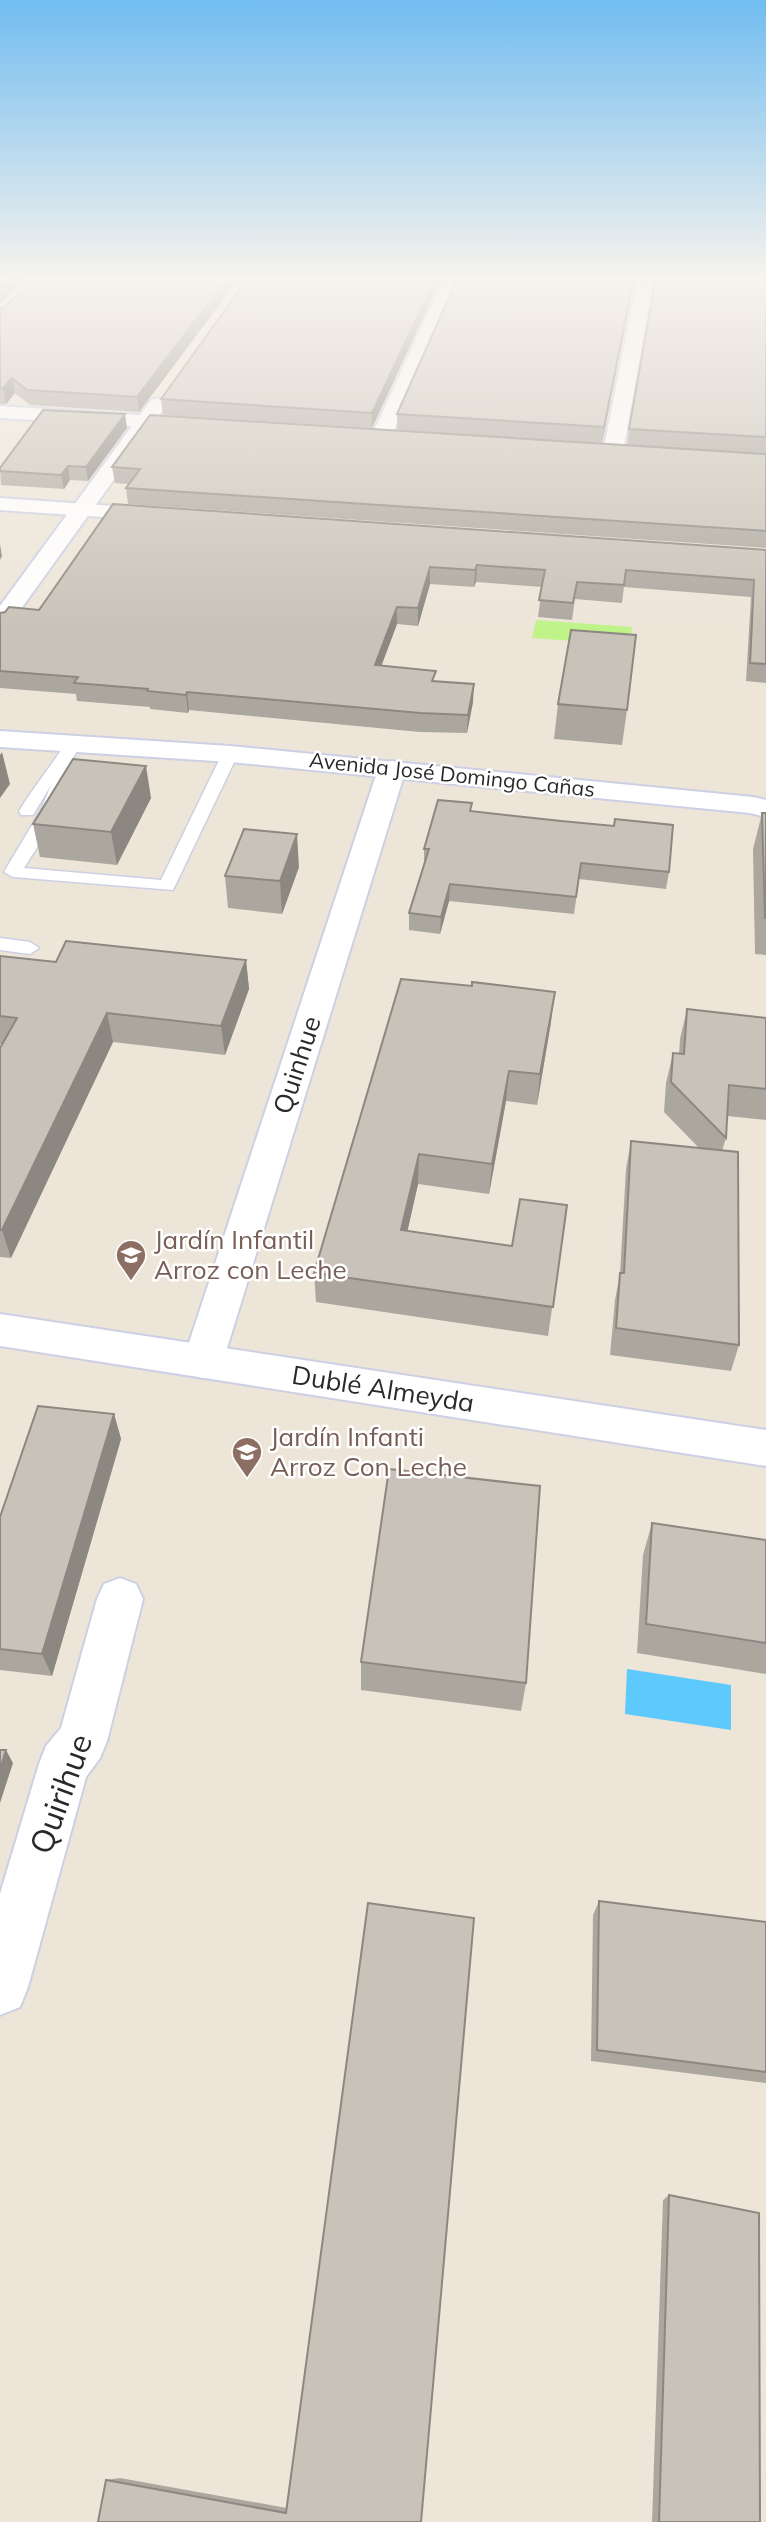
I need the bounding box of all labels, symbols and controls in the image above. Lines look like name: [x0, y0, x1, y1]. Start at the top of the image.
street label: Avenida José Domingo Cañas: [308, 746, 596, 802]
street label: Quinhue: [265, 1012, 328, 1118]
place label: Jardín Infantil Arroz con Leche: [154, 1223, 347, 1286]
school or university icon: Jardín Infantil Arroz con Leche: [114, 1238, 148, 1282]
street label: Dublé Almeyda: [290, 1358, 477, 1419]
place label: Jardín Infanti Arroz Con Leche: [270, 1420, 467, 1483]
school or university icon: Jardín Infanti Arroz Con Leche: [230, 1435, 264, 1479]
street label: Quirihue: [20, 1728, 100, 1859]

